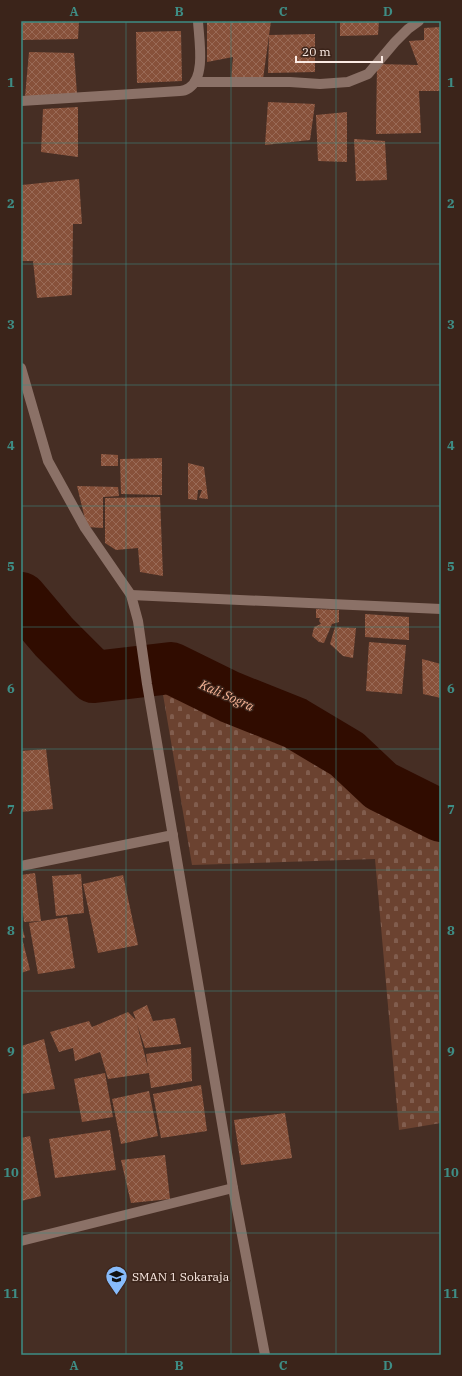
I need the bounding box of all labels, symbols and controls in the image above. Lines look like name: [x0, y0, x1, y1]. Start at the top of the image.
text: A: [69, 3, 79, 20]
text: B: [174, 3, 184, 20]
text: C: [279, 3, 288, 20]
text: D: [383, 3, 393, 20]
scale bar: [296, 38, 382, 64]
text: 20 m: [302, 44, 331, 59]
text: 1: [7, 74, 15, 91]
text: 1: [447, 74, 455, 91]
text: 2: [7, 195, 15, 212]
text: 2: [447, 195, 455, 212]
text: 3: [7, 316, 15, 333]
text: 3: [447, 316, 455, 333]
text: 4: [7, 437, 15, 454]
text: 4: [447, 437, 455, 454]
text: 5: [7, 558, 15, 575]
text: 5: [447, 558, 455, 575]
water label: Kali Sogra: [196, 676, 257, 715]
text: 6: [7, 680, 15, 697]
text: 6: [447, 680, 455, 697]
text: 7: [7, 801, 15, 818]
text: 7: [447, 801, 455, 818]
text: 8: [7, 922, 15, 939]
text: 8: [447, 922, 455, 939]
text: 9: [7, 1043, 15, 1060]
text: 9: [447, 1043, 455, 1060]
text: 10: [3, 1164, 19, 1181]
text: 10: [443, 1164, 459, 1181]
school or university icon: SMAN 1 Sokaraja: [103, 1264, 129, 1297]
place label: SMAN 1 Sokaraja: [132, 1269, 230, 1284]
text: 11: [3, 1285, 19, 1302]
text: 11: [443, 1285, 459, 1302]
text: A: [69, 1357, 79, 1374]
text: B: [174, 1357, 184, 1374]
text: C: [279, 1357, 288, 1374]
text: D: [383, 1357, 393, 1374]

